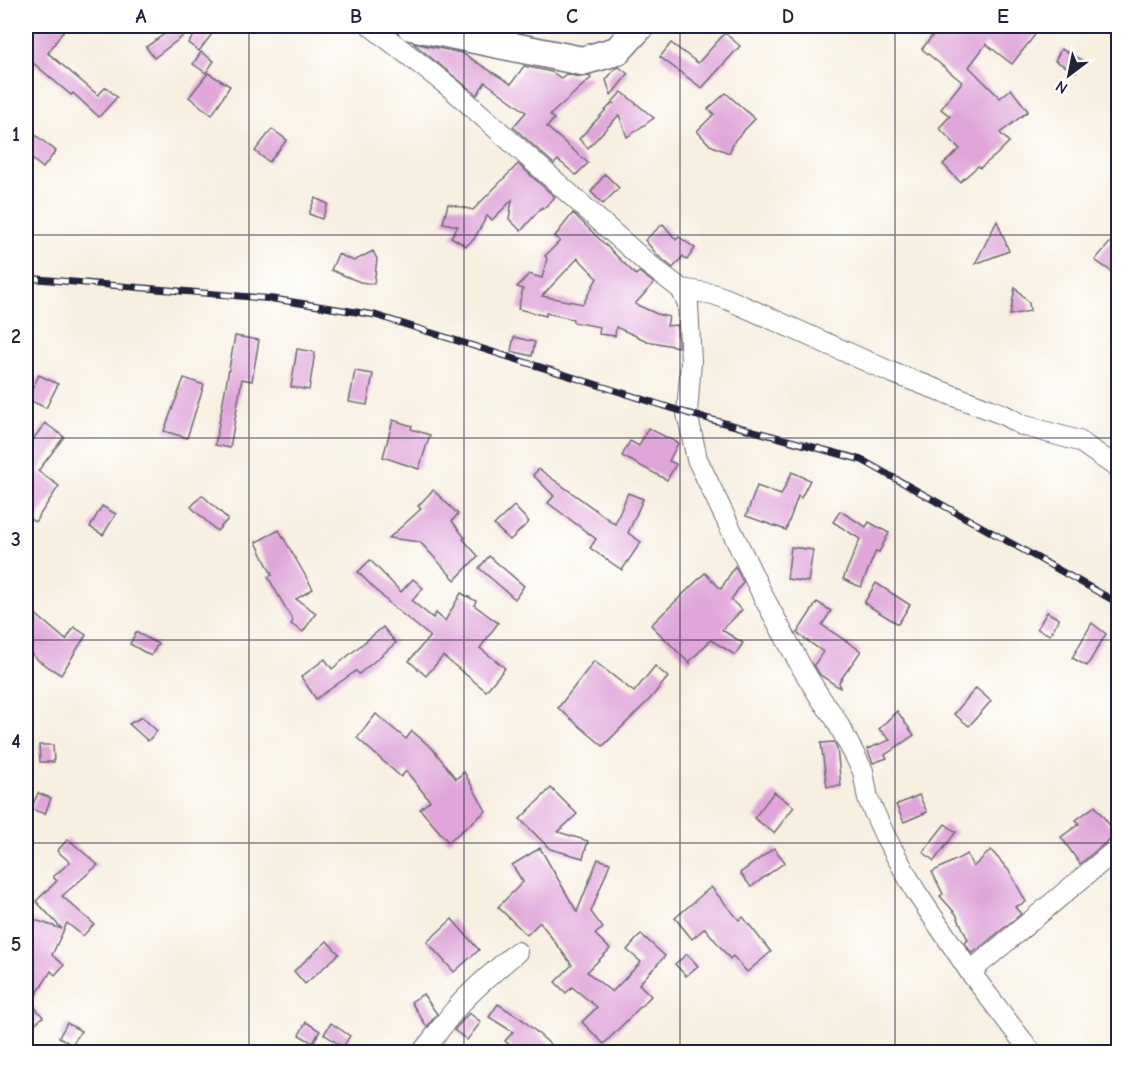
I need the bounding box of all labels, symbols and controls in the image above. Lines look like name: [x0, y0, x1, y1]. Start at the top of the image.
text: A: [135, 5, 147, 28]
text: B: [350, 5, 362, 28]
text: C: [566, 5, 578, 28]
text: D: [782, 5, 794, 28]
text: E: [997, 5, 1009, 28]
north arrow: [1039, 45, 1099, 105]
text: N: [1052, 76, 1071, 97]
text: 1: [12, 123, 20, 146]
text: 2: [11, 325, 21, 348]
text: 3: [11, 528, 21, 551]
text: 4: [11, 730, 21, 753]
text: 5: [11, 933, 21, 956]

